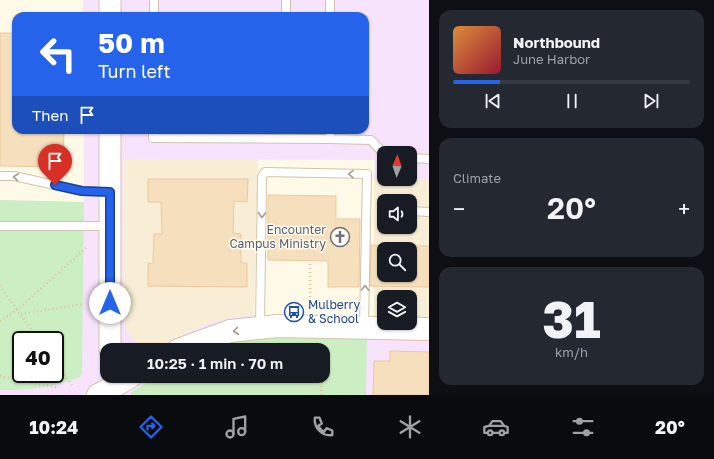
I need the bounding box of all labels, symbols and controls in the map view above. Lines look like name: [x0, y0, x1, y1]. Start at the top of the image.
text: 50 m: [98, 26, 165, 59]
icon: left: [32, 28, 84, 80]
text: Northbound: [513, 33, 600, 51]
text: June Harbor: [513, 51, 590, 67]
text: Turn left: [98, 60, 171, 82]
icon: previous: [482, 90, 504, 112]
icon: pause: [561, 90, 583, 112]
icon: next: [640, 90, 662, 112]
icon: arrive: [76, 104, 98, 126]
text: Then: [32, 106, 68, 124]
pin: [38, 144, 72, 185]
north arrow: [377, 146, 417, 186]
map controls: [377, 146, 417, 330]
icon: arrive: [44, 150, 66, 172]
one-way arrow: [348, 170, 354, 178]
text: Climate: [453, 170, 501, 186]
one-way arrow: [13, 173, 19, 182]
text: 20°: [547, 190, 596, 226]
button: sound: [377, 194, 417, 234]
text: −: [453, 195, 465, 222]
text: +: [678, 195, 690, 222]
one-way arrow: [258, 212, 266, 218]
place label: Encounter Campus Ministry: [229, 222, 326, 251]
church icon: Encounter Campus Ministry: [329, 226, 351, 248]
button: search: [377, 242, 417, 282]
position arrow: [89, 282, 131, 324]
one-way arrow: [361, 285, 369, 291]
text: 31: [542, 287, 601, 349]
button: layers: [377, 290, 417, 330]
place label: Mulberry & School: [308, 297, 360, 326]
bus stop icon: Mulberry & School: [283, 301, 305, 323]
one-way arrow: [233, 326, 239, 335]
speed limit sign: 40: [12, 331, 64, 383]
text: km/h: [555, 344, 588, 360]
text: 10:25 · 1 min · 70 m: [147, 354, 283, 372]
icon: directions: [137, 413, 165, 441]
icon: music: [223, 413, 251, 441]
icon: phone: [309, 413, 337, 441]
icon: climate: [396, 413, 424, 441]
icon: car: [482, 413, 510, 441]
icon: filters: [569, 413, 597, 441]
text: 10:24: [29, 416, 78, 438]
text: 20°: [655, 416, 685, 438]

